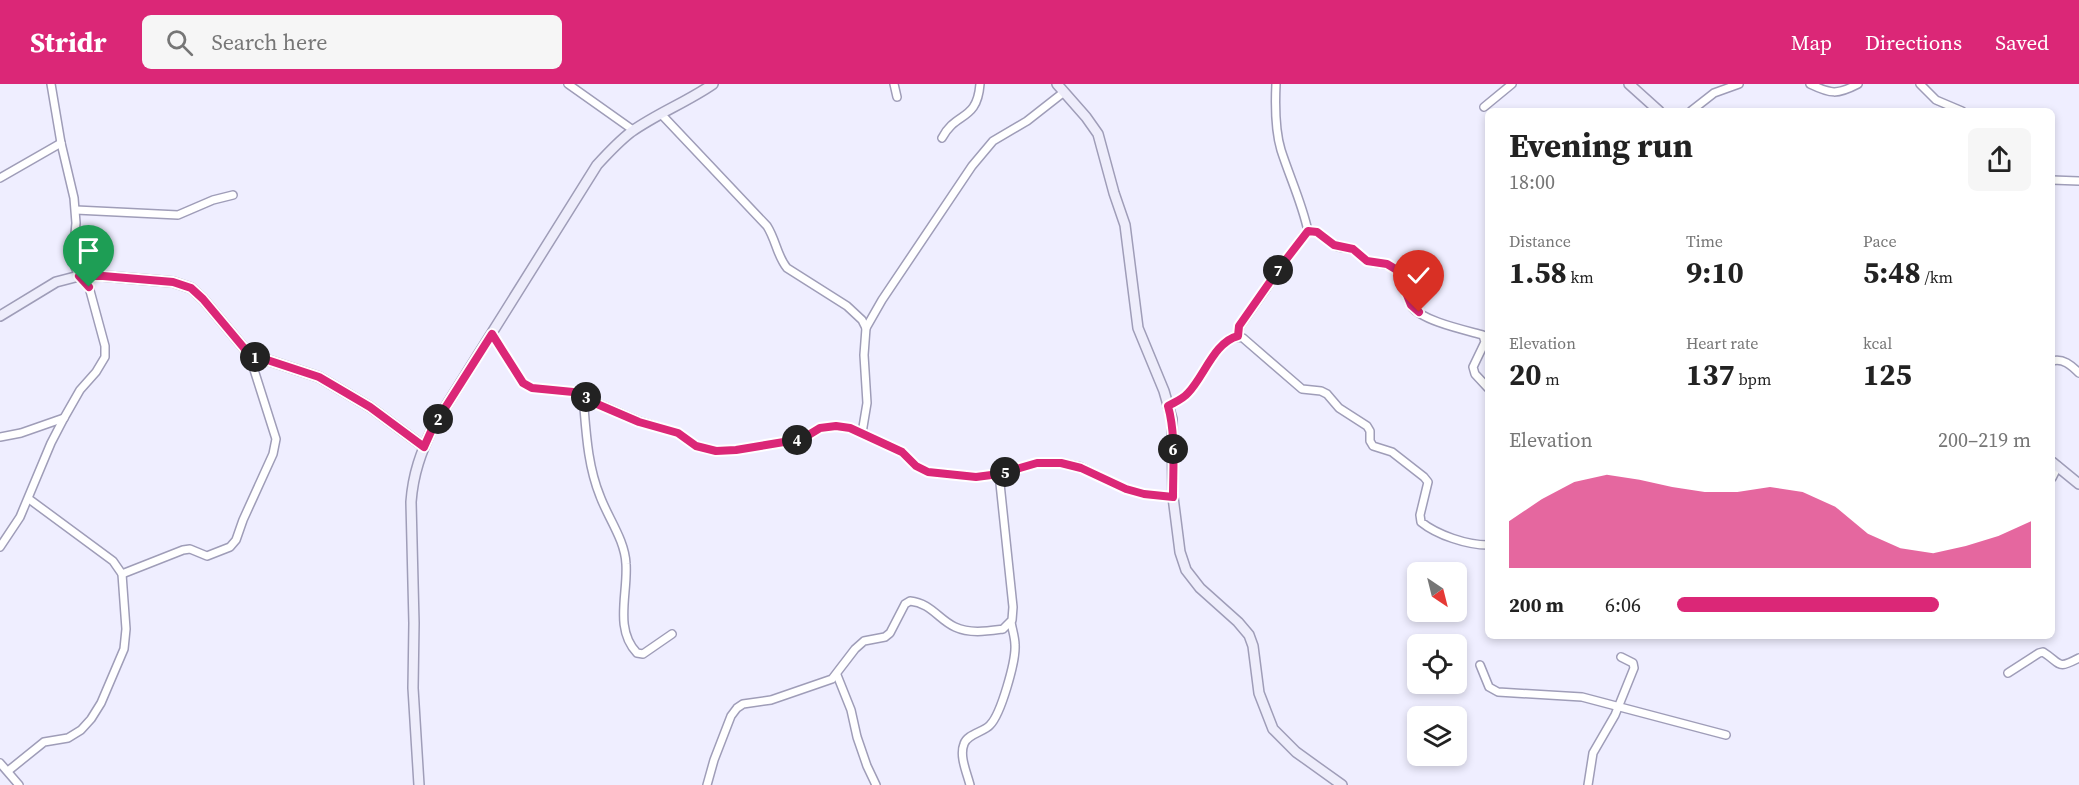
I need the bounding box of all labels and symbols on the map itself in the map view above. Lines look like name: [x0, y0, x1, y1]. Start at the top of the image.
pin: [63, 225, 114, 287]
pin: [1393, 250, 1444, 312]
pin: 7: [1263, 255, 1293, 285]
pin: 1: [240, 342, 270, 372]
pin: 3: [571, 382, 601, 412]
pin: 2: [423, 404, 453, 434]
pin: 4: [782, 425, 812, 455]
pin: 6: [1158, 434, 1188, 464]
pin: 5: [990, 457, 1020, 487]
north arrow: [1407, 562, 1467, 622]

